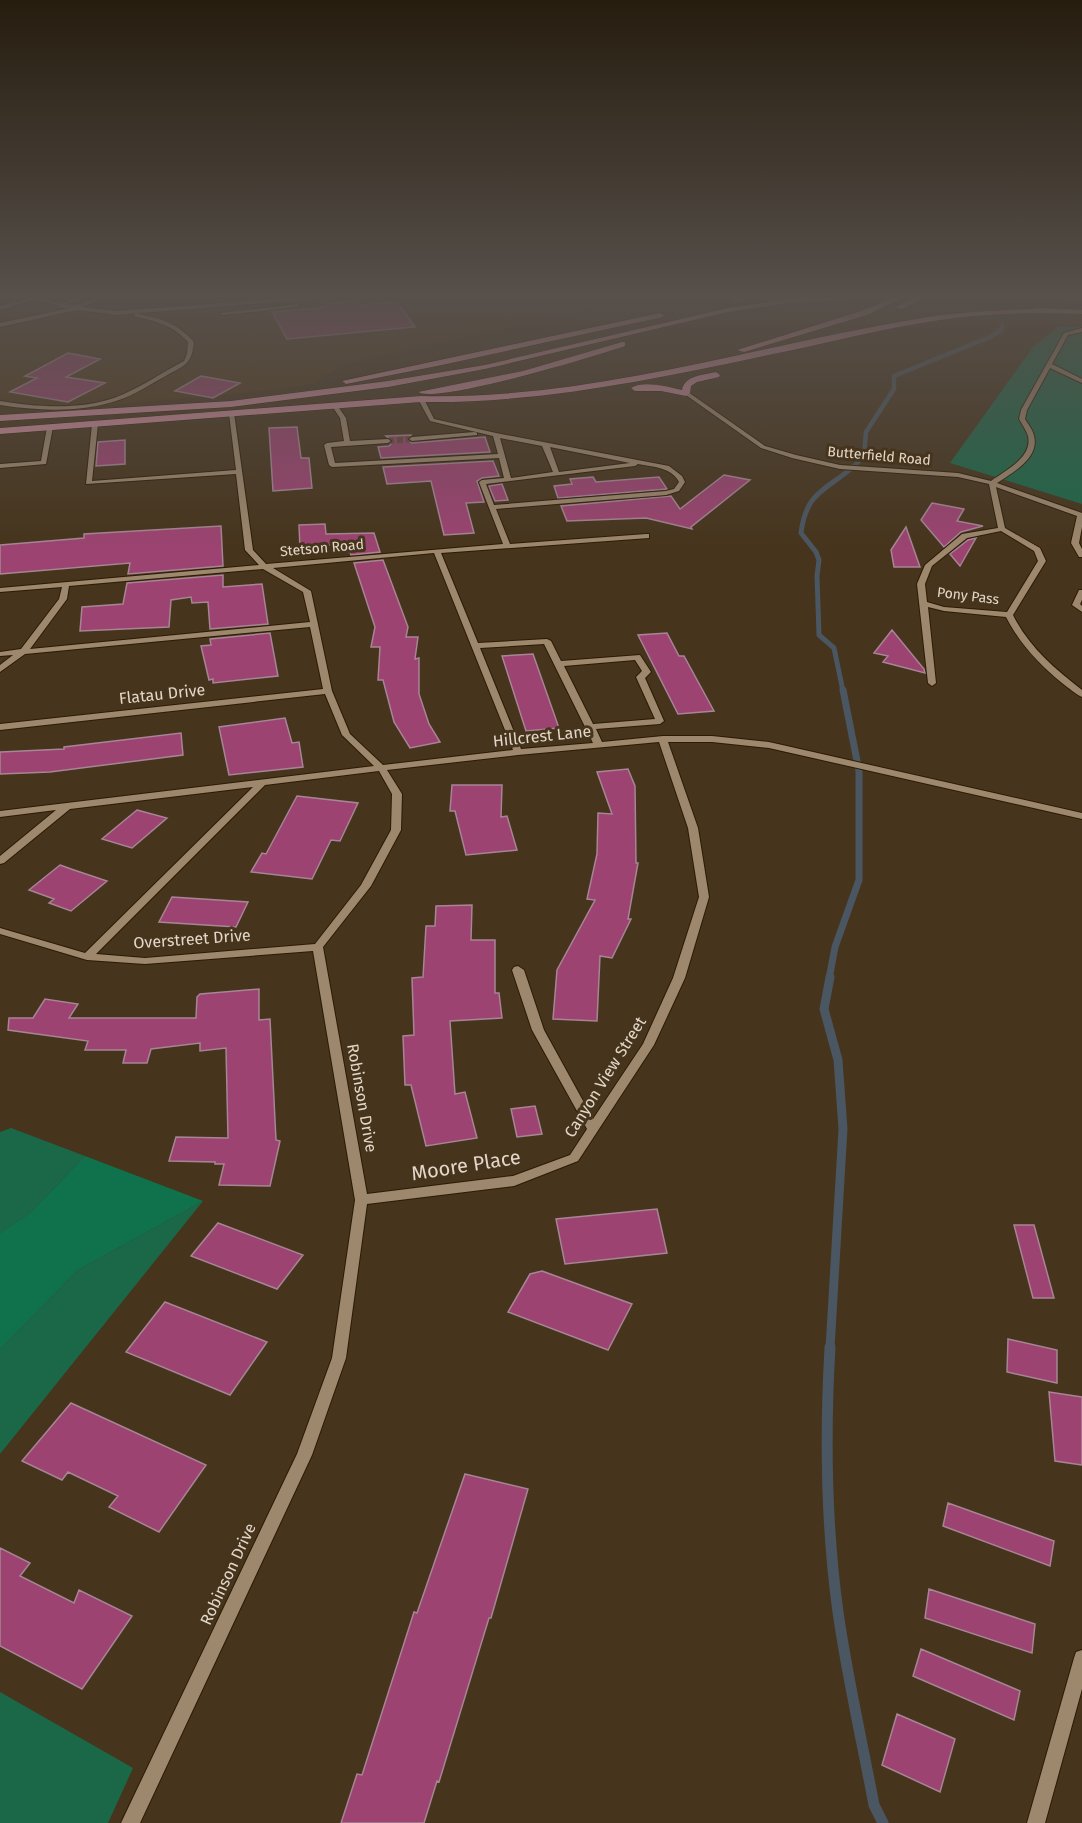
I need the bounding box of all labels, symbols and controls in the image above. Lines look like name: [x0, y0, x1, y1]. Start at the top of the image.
street label: Butterfield Road: [827, 443, 931, 469]
street label: Stetson Road: [279, 536, 365, 560]
street label: Pony Pass: [936, 584, 1000, 608]
street label: Flatau Drive: [118, 680, 206, 708]
street label: Hillcrest Lane: [492, 721, 592, 751]
street label: Overstreet Drive: [133, 925, 251, 953]
street label: Canyon View Street: [560, 1013, 650, 1141]
street label: Robinson Drive: [343, 1042, 381, 1154]
street label: Moore Place: [410, 1145, 522, 1185]
street label: Robinson Drive: [196, 1520, 260, 1628]

